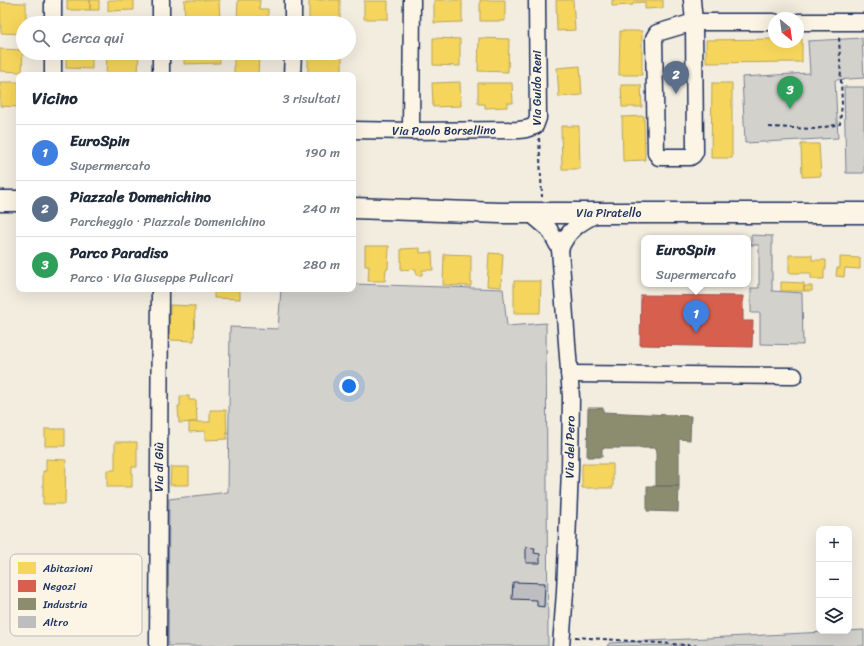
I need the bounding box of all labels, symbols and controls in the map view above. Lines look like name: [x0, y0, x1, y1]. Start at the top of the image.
north arrow: [768, 12, 804, 48]
search box: [16, 16, 356, 60]
text: Cerca qui: [62, 25, 124, 51]
icon: search: [30, 27, 52, 49]
street label: Via Guido Reni: [526, 50, 548, 126]
pin: 2: [663, 61, 689, 94]
pin: 3: [777, 76, 803, 109]
text: Vicino: [32, 83, 78, 113]
text: 3 risultati: [282, 87, 340, 110]
street label: Via Paolo Borsellino: [392, 119, 496, 142]
text: EuroSpin: [70, 128, 130, 154]
text: 1: [42, 141, 48, 164]
text: 190 m: [305, 141, 340, 164]
text: Supermercato: [70, 154, 150, 177]
text: Piazzale Domenichino: [70, 184, 211, 210]
text: 2: [41, 197, 49, 220]
text: 240 m: [303, 197, 340, 220]
street label: Via Piratello: [576, 202, 642, 224]
text: Parcheggio · Piazzale Domenichino: [70, 210, 266, 233]
popup: [641, 235, 751, 287]
text: EuroSpin: [656, 237, 716, 263]
text: Parco Paradiso: [70, 240, 168, 266]
text: 3: [41, 253, 49, 276]
text: 280 m: [303, 253, 340, 276]
text: Supermercato: [656, 263, 736, 286]
text: Parco · Via Giuseppe Pulicari: [70, 266, 233, 289]
pin: 1: [683, 300, 709, 333]
your location: [339, 376, 359, 396]
street label: Via del Pero: [558, 415, 582, 479]
street label: Via di Giù: [148, 442, 170, 492]
map controls: [816, 526, 852, 634]
button: +: [816, 526, 852, 562]
legend: [10, 554, 142, 636]
text: Abitazioni: [42, 559, 93, 578]
button: −: [816, 562, 852, 598]
text: Negozi: [43, 577, 77, 596]
text: Industria: [42, 595, 88, 614]
button: layers: [816, 598, 852, 634]
text: Altro: [42, 613, 69, 632]

